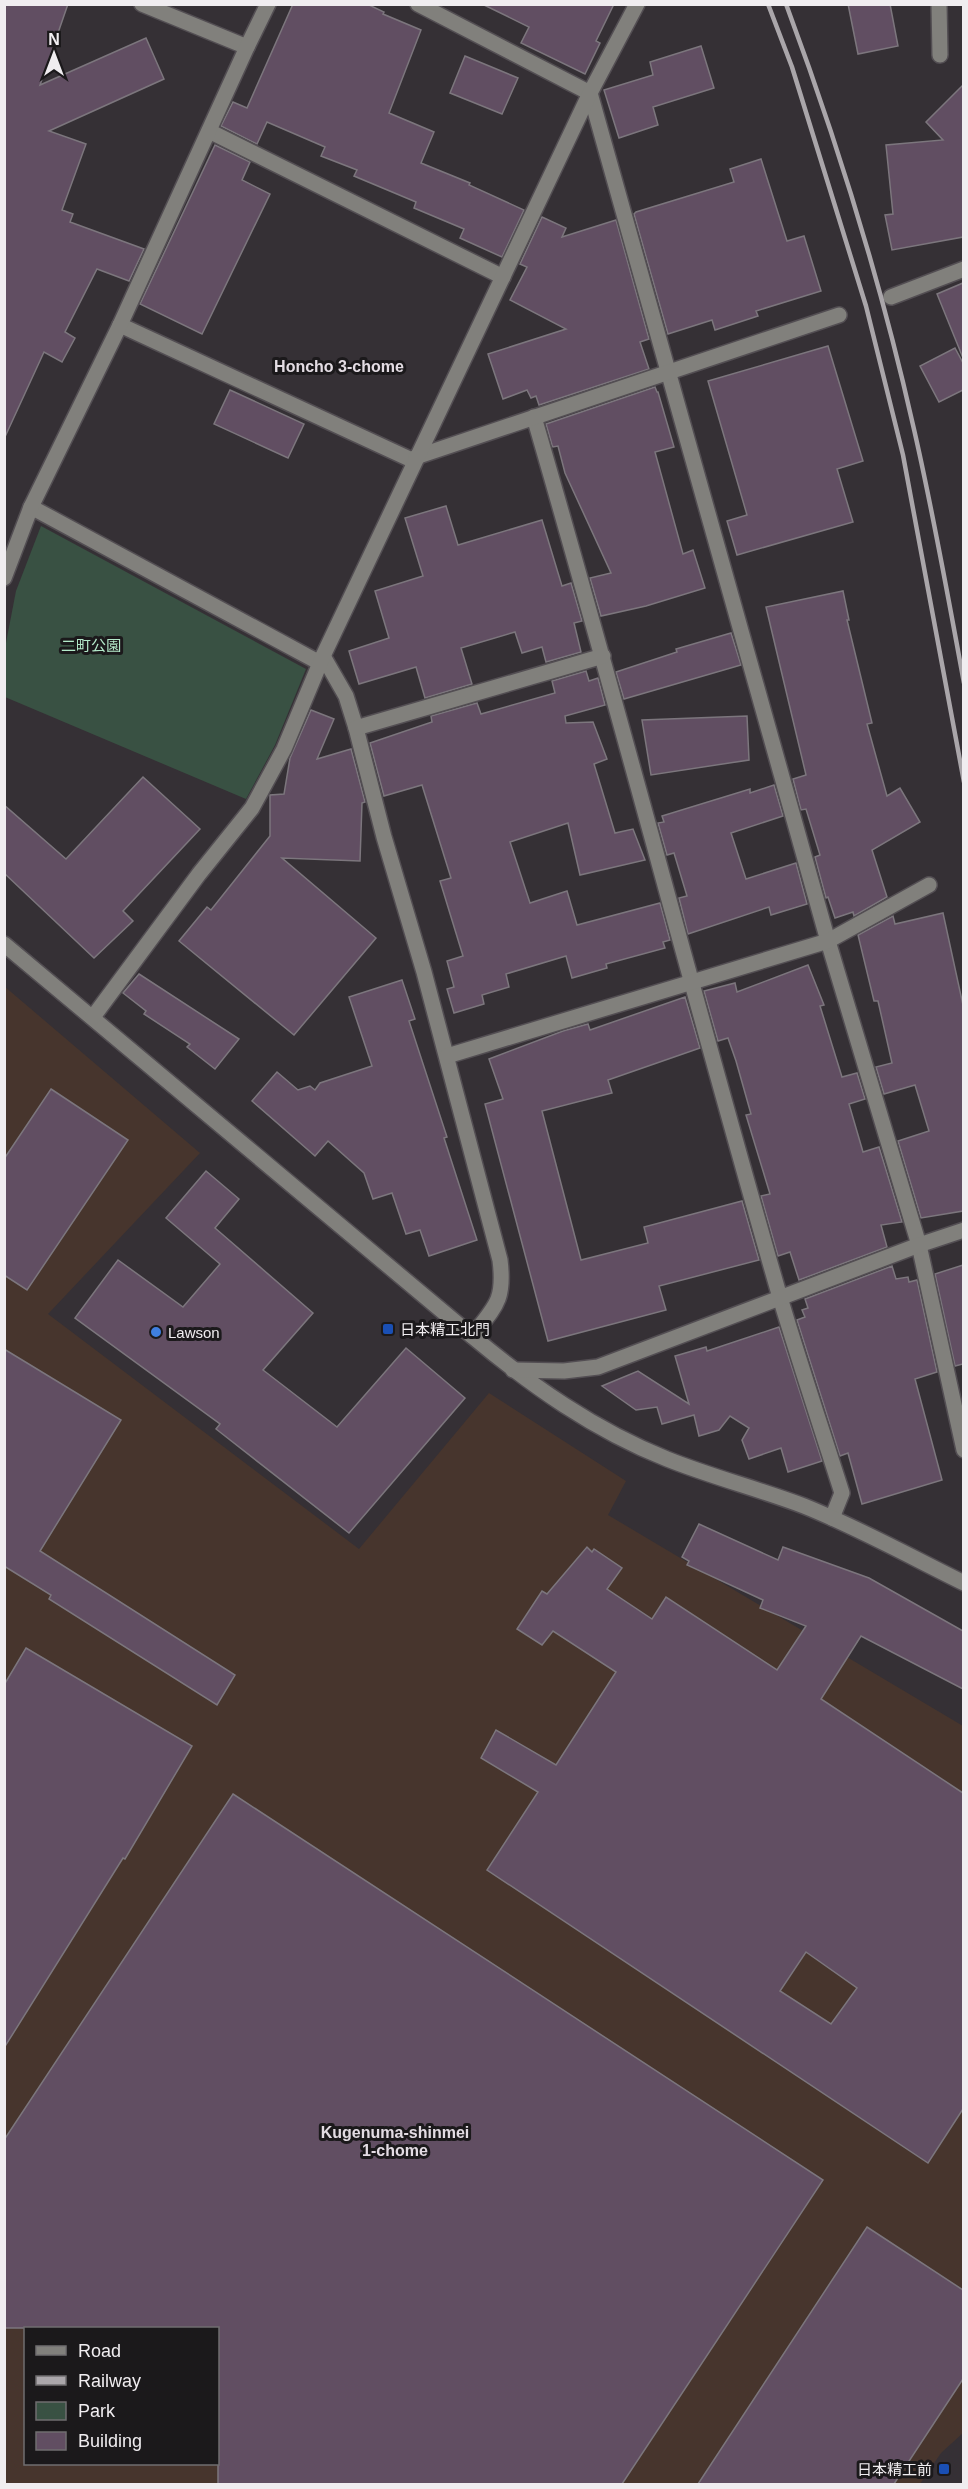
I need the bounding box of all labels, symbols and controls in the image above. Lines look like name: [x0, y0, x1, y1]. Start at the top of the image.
north arrow: [24, 24, 84, 84]
text: N: [48, 31, 60, 48]
district label: Honcho 3-chome: [274, 358, 404, 375]
park label: 二町公園: [61, 637, 121, 654]
place label: 日本精工北門: [400, 1321, 490, 1338]
marker: 日本精工北門: [381, 1322, 395, 1336]
place label: Lawson: [168, 1324, 220, 1341]
marker: Lawson: [149, 1325, 163, 1339]
district label: Kugenuma-shinmei 1-chome: [321, 2124, 469, 2159]
legend: [24, 2327, 219, 2465]
text: Road: [78, 2341, 121, 2361]
text: Railway: [78, 2371, 141, 2391]
text: Park: [78, 2401, 116, 2421]
text: Building: [78, 2431, 142, 2451]
place label: 日本精工前: [857, 2461, 932, 2478]
marker: 日本精工前: [937, 2462, 951, 2476]

